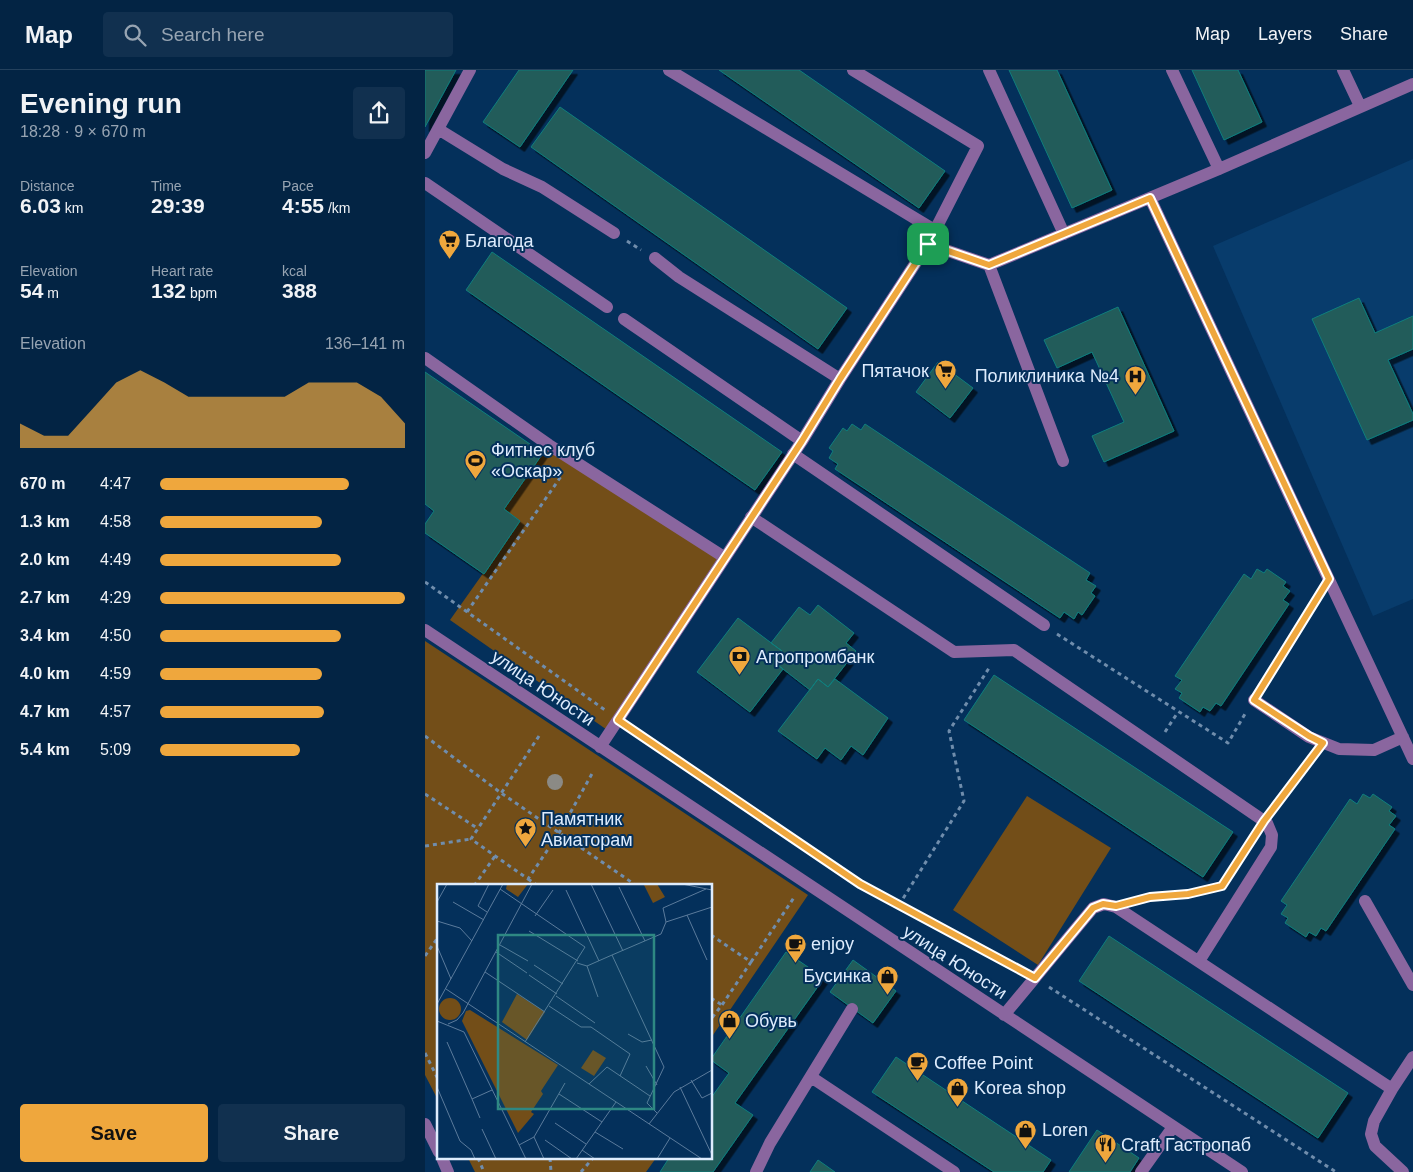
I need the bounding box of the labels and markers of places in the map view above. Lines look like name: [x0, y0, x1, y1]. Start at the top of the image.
pin: [907, 223, 949, 265]
supermarket icon: Благода: [437, 229, 461, 260]
place label: Благода: [465, 231, 534, 251]
supermarket icon: Пятачок: [933, 359, 957, 390]
place label: Пятачок: [861, 361, 929, 381]
hospital icon: Поликлиника №4: [1123, 364, 1147, 395]
place label: Поликлиника №4: [975, 366, 1119, 386]
place label: Фитнес клуб «Оскар»: [491, 440, 595, 481]
sports icon: Фитнес клуб «Оскар»: [463, 448, 487, 479]
bank icon: Агропромбанк: [728, 645, 752, 676]
place label: Агропромбанк: [756, 647, 874, 667]
place label: Памятник Авиаторам: [541, 809, 633, 850]
place icon: Памятник Авиаторам: [513, 817, 537, 848]
cafe icon: enjoy: [783, 932, 807, 963]
place label: enjoy: [811, 934, 854, 954]
shop icon: Бусинка: [875, 964, 899, 995]
place label: Бусинка: [804, 966, 872, 986]
shop icon: Обувь: [717, 1009, 741, 1040]
place label: Обувь: [745, 1011, 797, 1031]
cafe icon: Coffee Point: [906, 1051, 930, 1082]
place label: Coffee Point: [934, 1053, 1033, 1073]
shop icon: Korea shop: [946, 1076, 970, 1107]
place label: Korea shop: [974, 1078, 1066, 1098]
shop icon: Loren: [1014, 1118, 1038, 1149]
place label: Loren: [1042, 1120, 1088, 1140]
restaurant icon: Craft Гастропаб: [1093, 1133, 1117, 1164]
place label: Craft Гастропаб: [1121, 1135, 1251, 1155]

